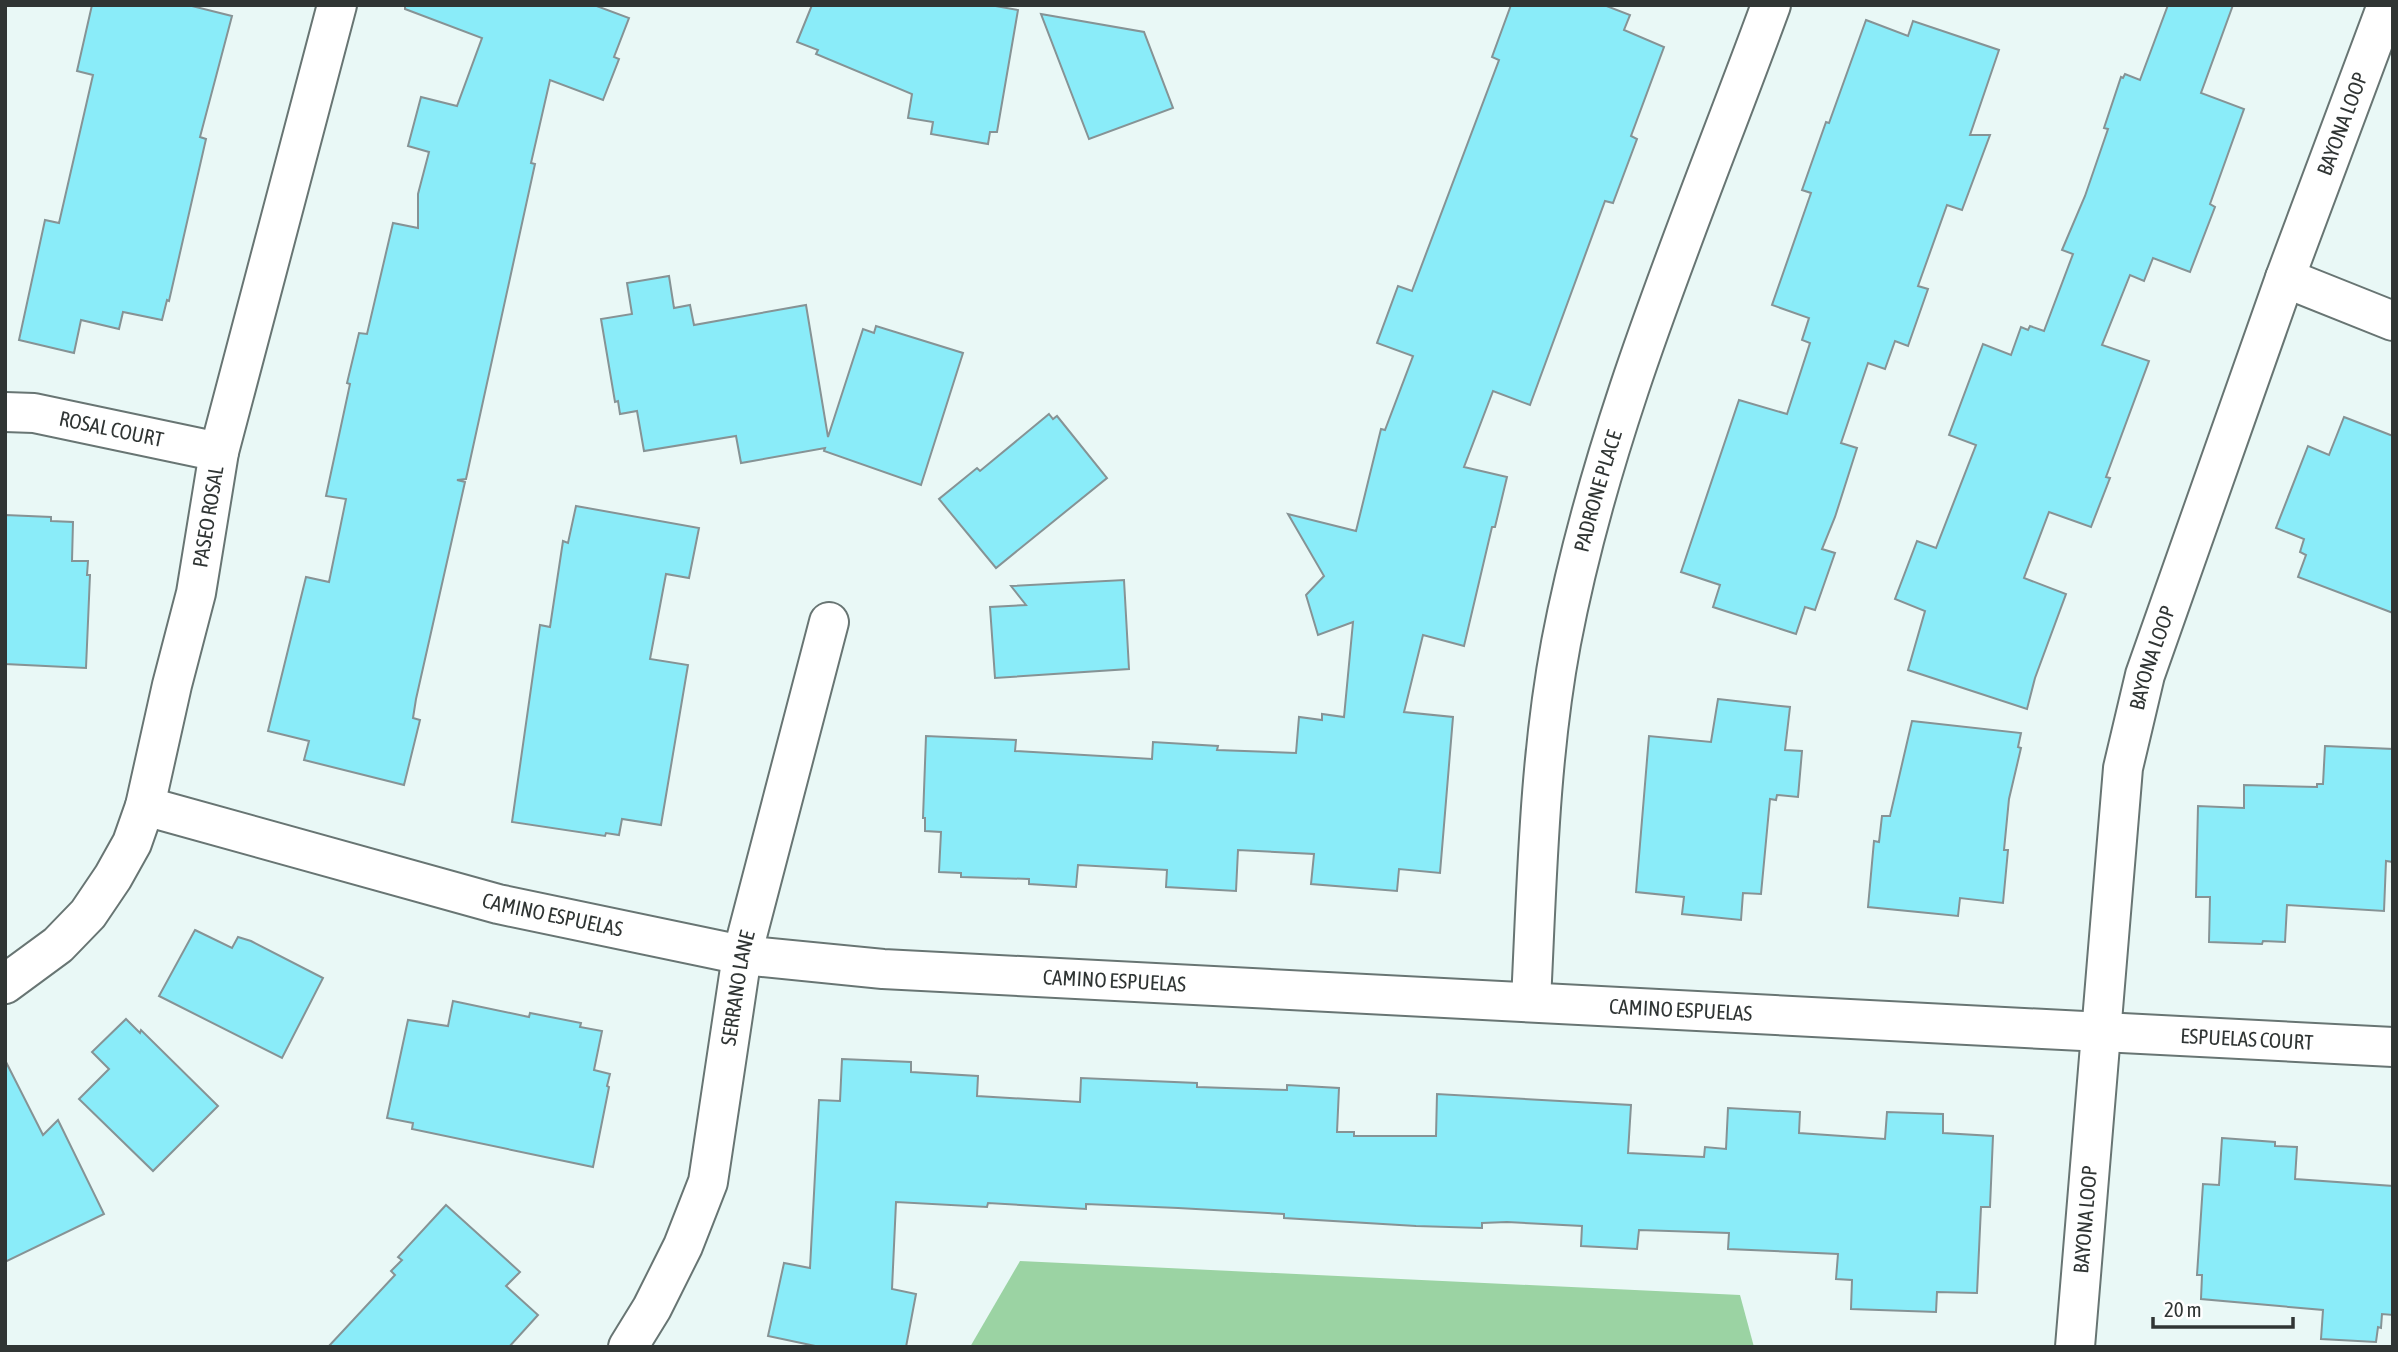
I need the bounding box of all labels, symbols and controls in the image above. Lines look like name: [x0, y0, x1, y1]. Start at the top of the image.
street label: BAYONA LOOP: [2311, 69, 2372, 179]
street label: ROSAL COURT: [57, 406, 166, 451]
street label: PADRONE PLACE: [1569, 427, 1626, 554]
street label: PASEO ROSAL: [187, 464, 228, 569]
street label: BAYONA LOOP: [2124, 602, 2180, 712]
street label: CAMINO ESPUELAS: [480, 887, 625, 941]
street label: SERRANO LANE: [716, 928, 759, 1047]
street label: CAMINO ESPUELAS: [1042, 964, 1187, 996]
street label: CAMINO ESPUELAS: [1608, 994, 1753, 1025]
street label: ESPUELAS COURT: [2180, 1023, 2314, 1054]
street label: BAYONA LOOP: [2068, 1164, 2101, 1274]
scale bar: [2153, 1286, 2293, 1330]
text: 20 m: [2164, 1297, 2202, 1321]

